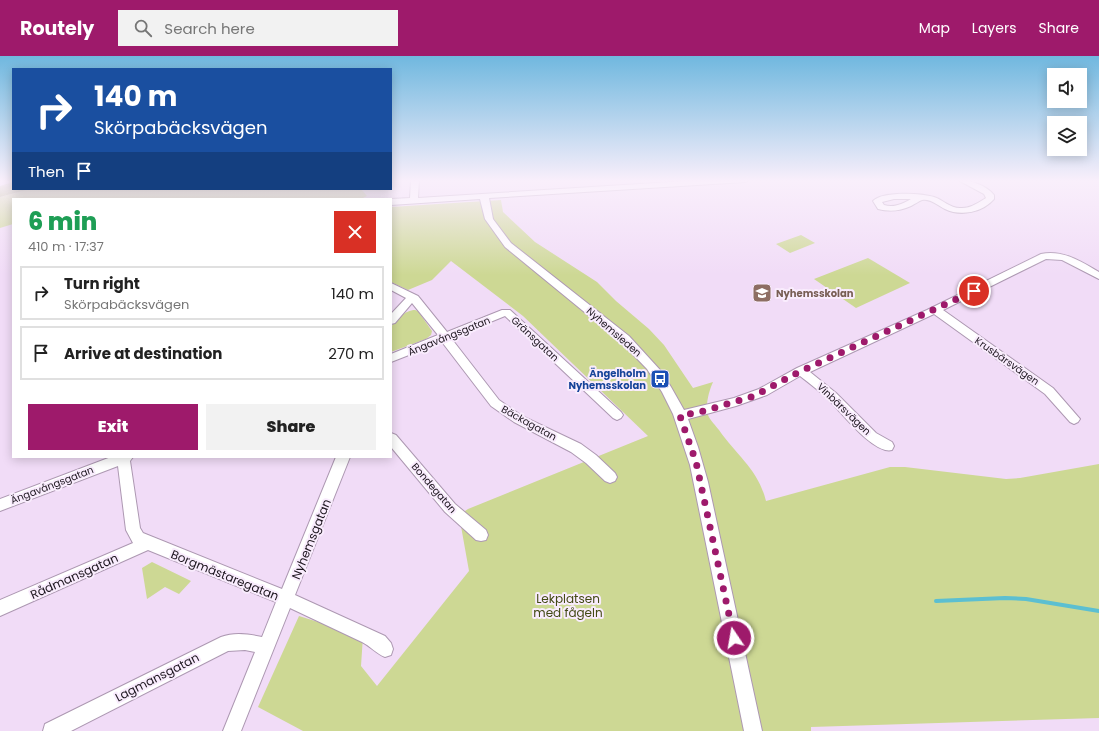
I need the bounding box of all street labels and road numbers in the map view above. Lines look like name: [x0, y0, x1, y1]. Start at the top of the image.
street label: Nyhemsleden: [583, 304, 645, 360]
street label: Ängavångsgatan: [406, 313, 492, 359]
street label: Gränsgatan: [508, 313, 562, 365]
street label: Krusbärsvägen: [972, 333, 1042, 389]
street label: Vinbärsvägen: [814, 379, 874, 439]
street label: Bäckagatan: [499, 402, 559, 444]
street label: Bondegatan: [408, 460, 460, 516]
street label: Ängavångsgatan: [8, 462, 96, 508]
street label: Nyhemsgatan: [287, 496, 335, 582]
street label: Borgmästaregatan: [168, 546, 282, 604]
street label: Rådmansgatan: [27, 549, 121, 603]
street label: Lagmansgatan: [112, 648, 202, 706]

